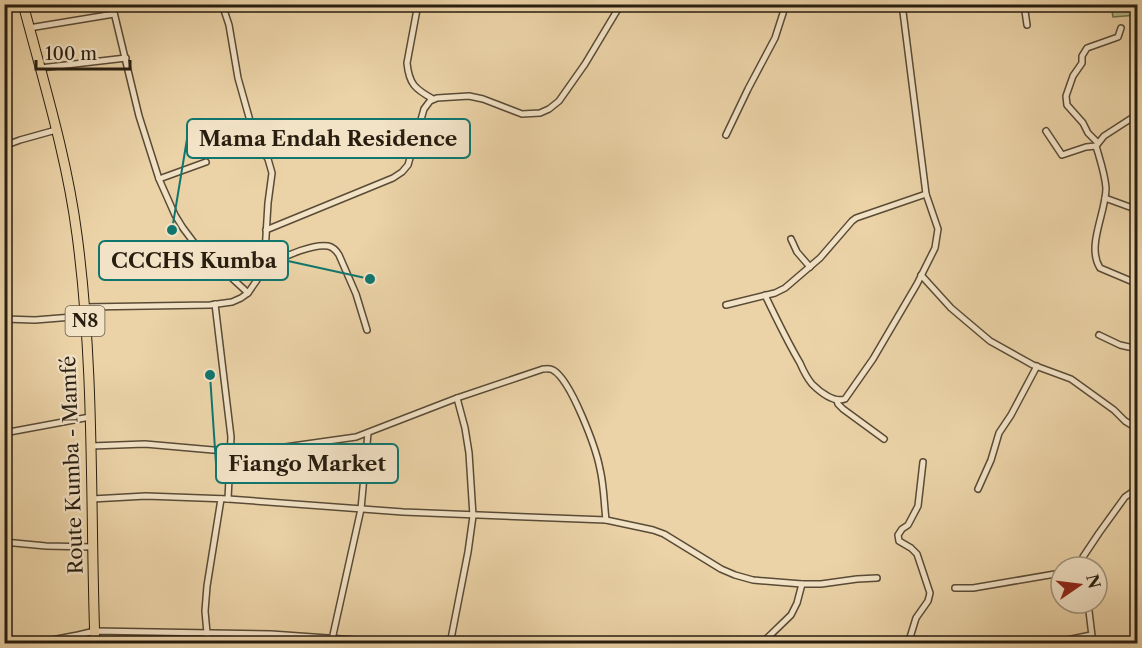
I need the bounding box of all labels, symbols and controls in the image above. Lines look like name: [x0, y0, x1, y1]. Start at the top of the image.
scale bar: [36, 33, 130, 71]
text: 100 m: [45, 43, 97, 65]
callout: Mama Endah Residence: [187, 119, 470, 158]
text: Mama Endah Residence: [199, 126, 457, 151]
callout: CCCHS Kumba: [99, 241, 288, 280]
text: CCCHS Kumba: [111, 248, 278, 273]
road number: N8: [66, 306, 104, 336]
street label: Route Kumba - Mamfé: [56, 355, 88, 575]
callout: Fiango Market: [216, 444, 398, 483]
text: Fiango Market: [228, 451, 386, 476]
north arrow: [1049, 555, 1109, 615]
text: N: [1082, 572, 1105, 591]

